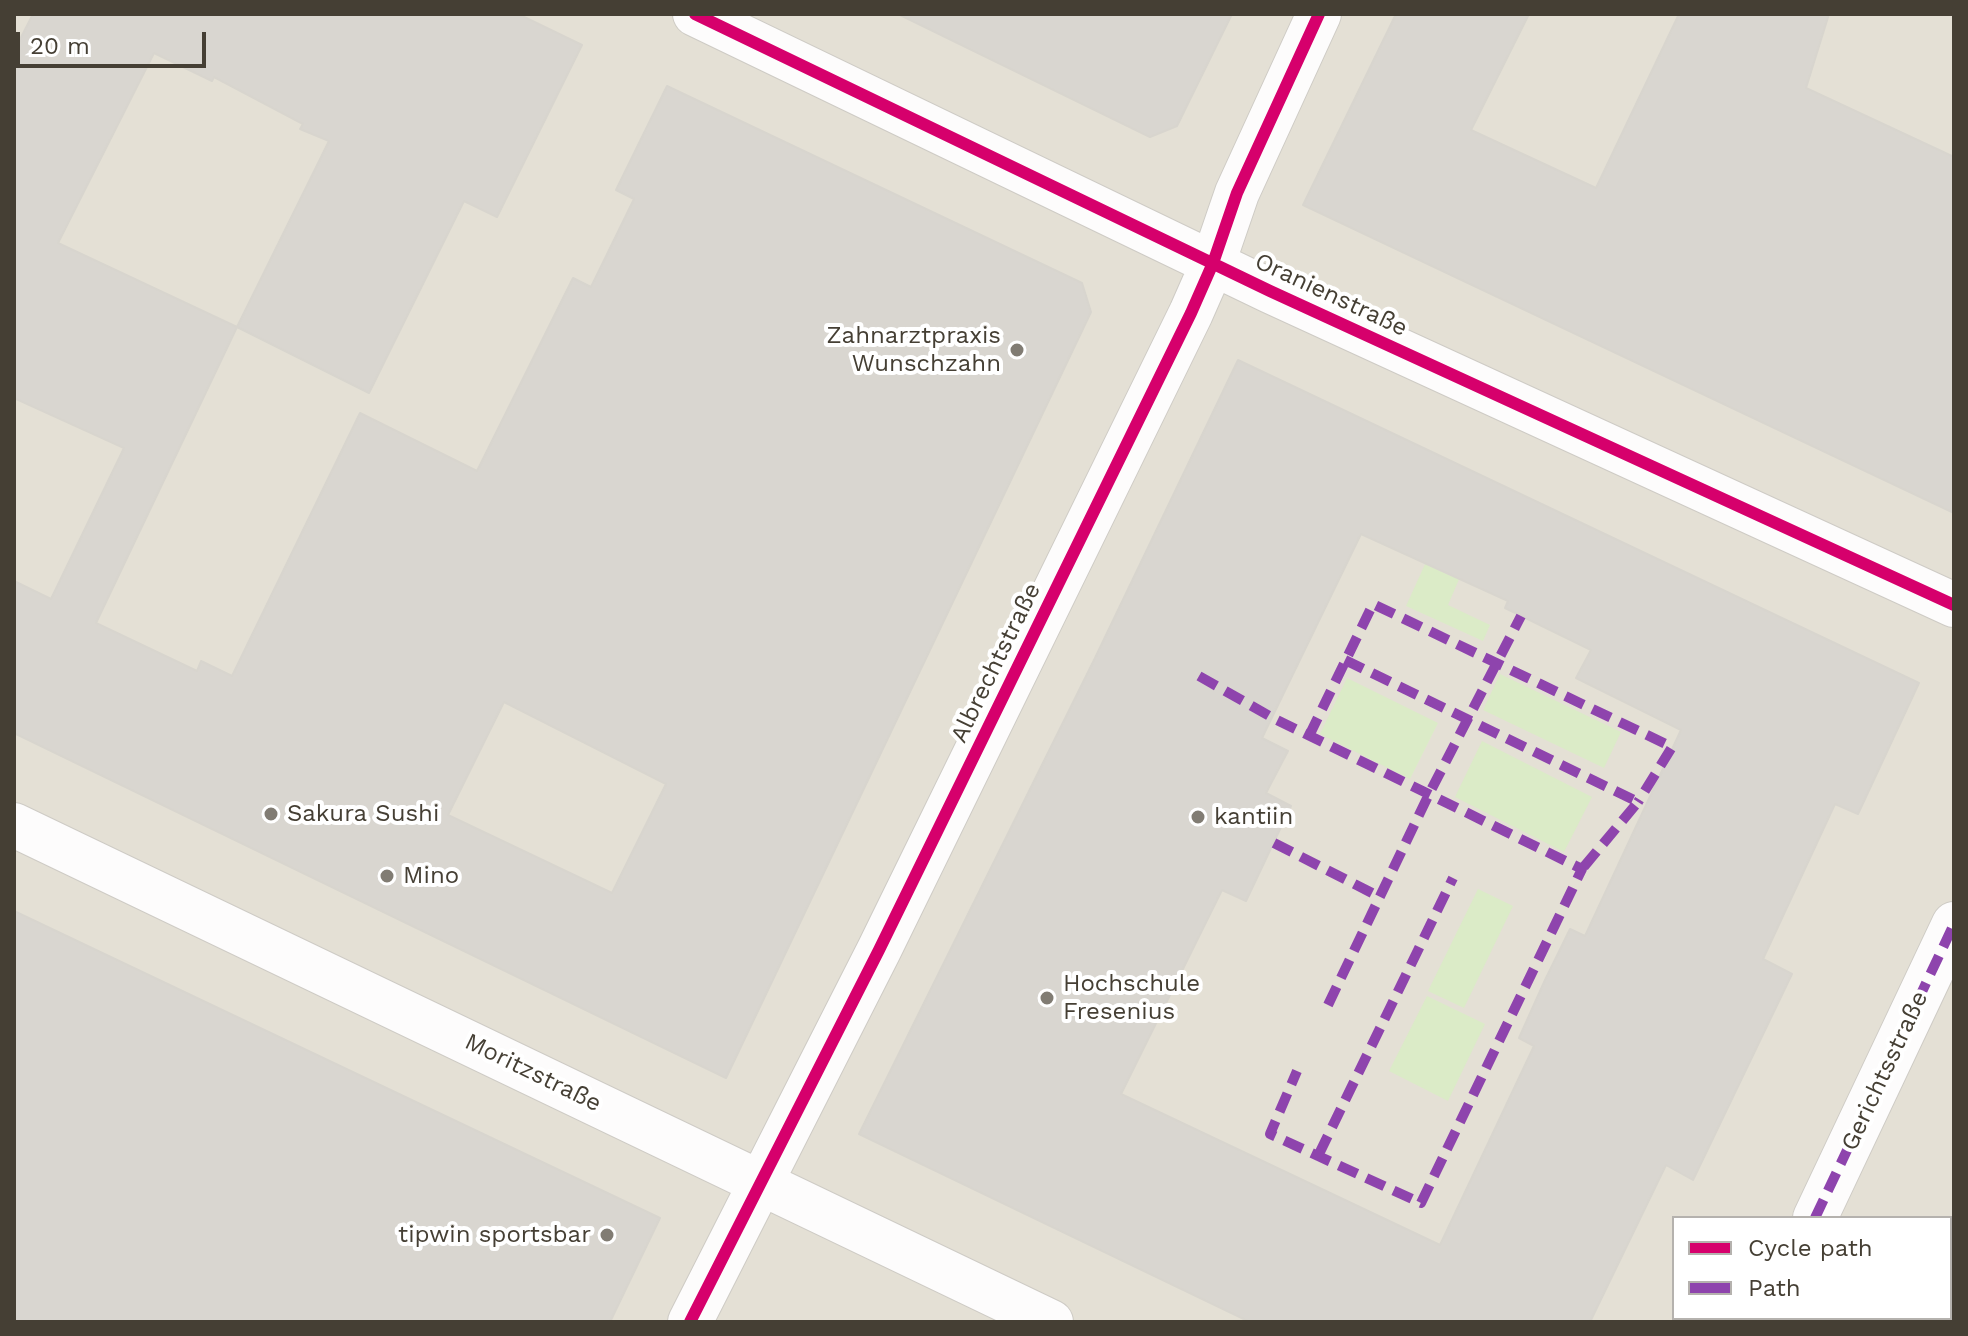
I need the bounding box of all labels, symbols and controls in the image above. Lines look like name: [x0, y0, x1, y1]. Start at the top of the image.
scale bar: [20, 16, 210, 66]
text: 20 m: [30, 32, 90, 60]
street label: Oranienstraße: [1250, 247, 1412, 343]
place label: Zahnarztpraxis Wunschzahn: [826, 322, 1001, 378]
marker: Zahnarztpraxis Wunschzahn: [1008, 341, 1026, 359]
street label: Albrechtstraße: [945, 578, 1047, 748]
place label: Sakura Sushi: [287, 800, 439, 828]
place label: kantiin: [1214, 803, 1293, 831]
marker: Sakura Sushi: [262, 805, 280, 823]
marker: kantiin: [1189, 808, 1207, 826]
place label: Mino: [403, 862, 459, 890]
marker: Mino: [378, 867, 396, 885]
place label: Hochschule Fresenius: [1063, 970, 1200, 1026]
street label: Gerichtsstraße: [1835, 987, 1935, 1155]
marker: Hochschule Fresenius: [1038, 989, 1056, 1007]
street label: Moritzstraße: [460, 1028, 606, 1118]
legend: [1672, 1216, 1952, 1320]
place label: tipwin sportsbar: [398, 1221, 591, 1249]
marker: tipwin sportsbar: [598, 1226, 616, 1244]
text: Cycle path: [1748, 1234, 1873, 1262]
text: Path: [1748, 1274, 1801, 1302]

